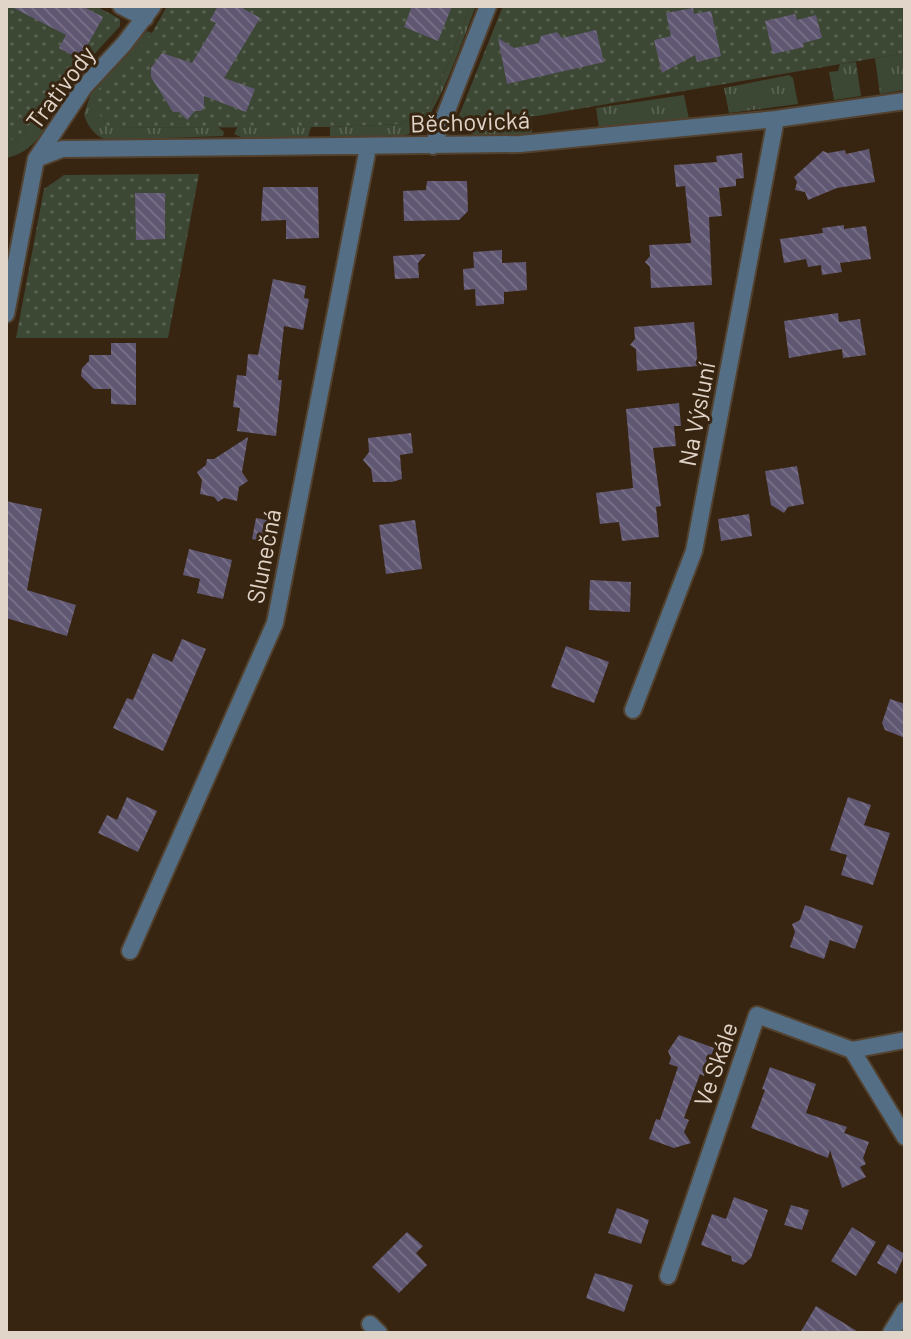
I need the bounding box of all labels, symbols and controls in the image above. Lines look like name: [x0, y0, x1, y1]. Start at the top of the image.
street label: Trativody: [19, 40, 101, 134]
street label: Běchovická: [410, 104, 530, 138]
street label: Na Výsluní: [672, 359, 720, 469]
street label: Slunečná: [240, 506, 286, 606]
street label: Ve Skále: [687, 1018, 743, 1110]

